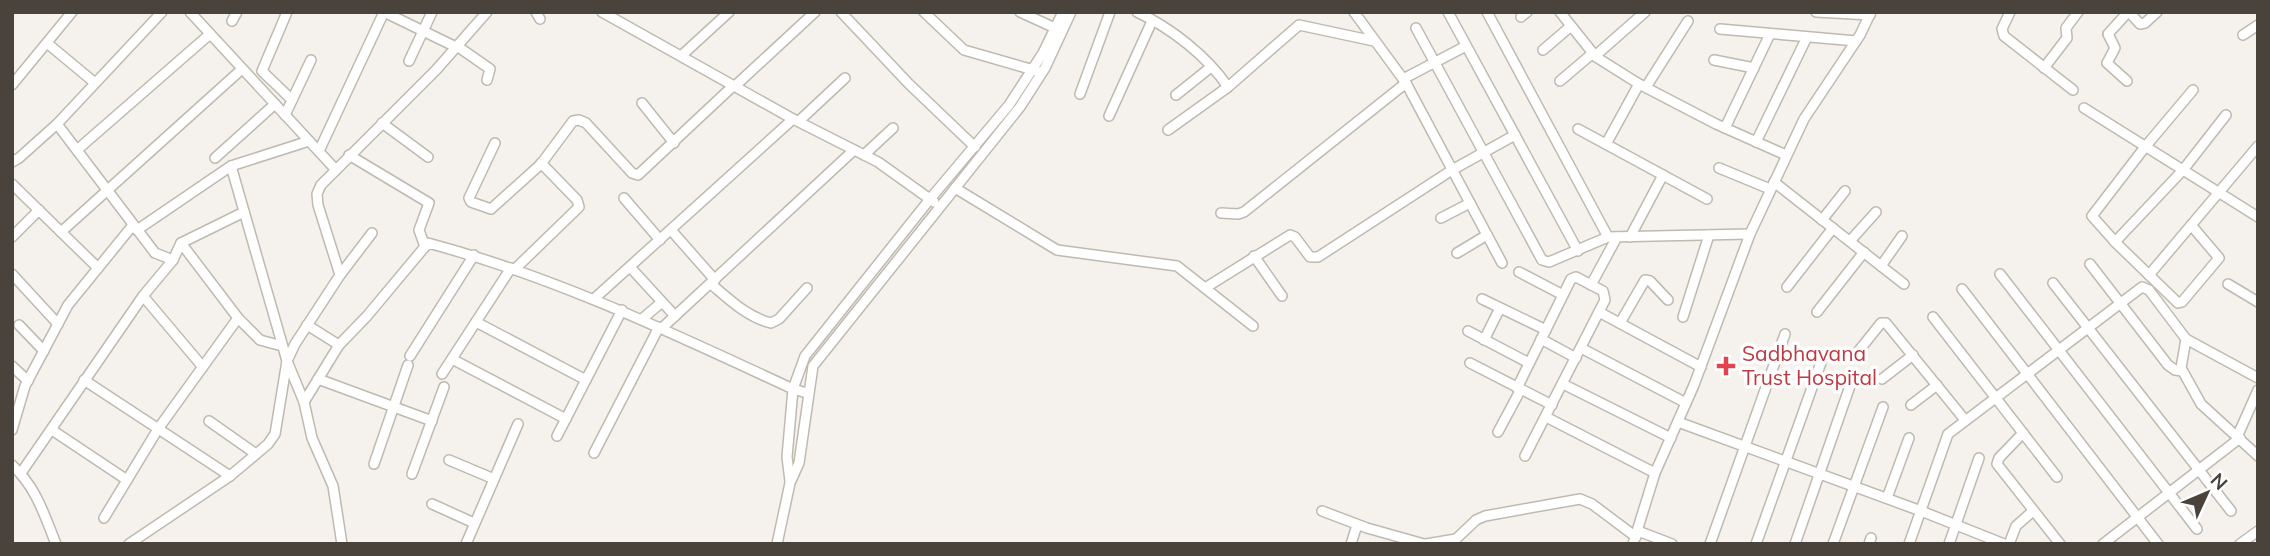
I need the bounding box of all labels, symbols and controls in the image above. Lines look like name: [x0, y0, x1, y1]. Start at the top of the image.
place label: Sadbhavana Trust Hospital: [1742, 340, 1877, 390]
marker: Sadbhavana Trust Hospital: [1716, 356, 1736, 376]
north arrow: [2172, 458, 2242, 528]
text: N: [2206, 468, 2233, 495]

